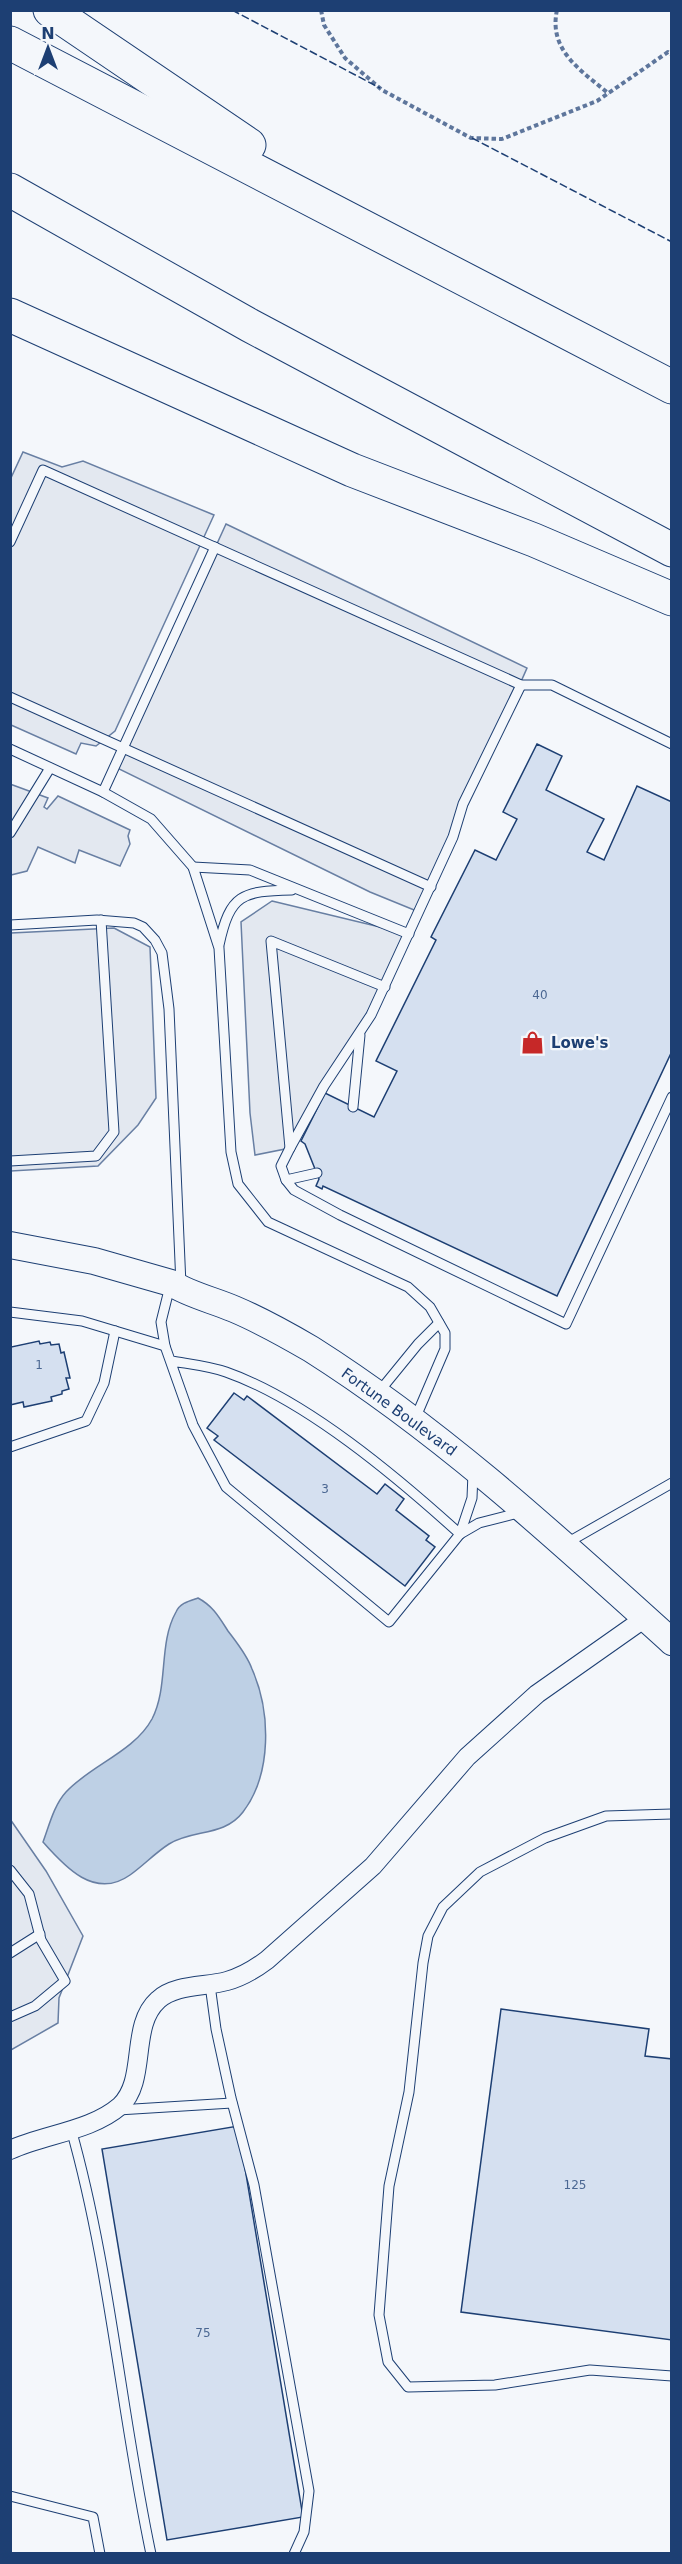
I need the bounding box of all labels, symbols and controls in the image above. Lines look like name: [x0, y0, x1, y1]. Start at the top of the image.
north arrow: [18, 18, 78, 78]
text: N: [41, 24, 55, 43]
house number: 40: [532, 988, 548, 1002]
shop icon: Lowe's: [520, 1030, 546, 1056]
place label: Lowe's: [551, 1034, 608, 1052]
house number: 1: [35, 1358, 43, 1372]
street label: Fortune Boulevard: [338, 1364, 460, 1460]
house number: 3: [321, 1482, 329, 1496]
house number: 125: [564, 2178, 586, 2192]
house number: 75: [195, 2326, 211, 2340]

